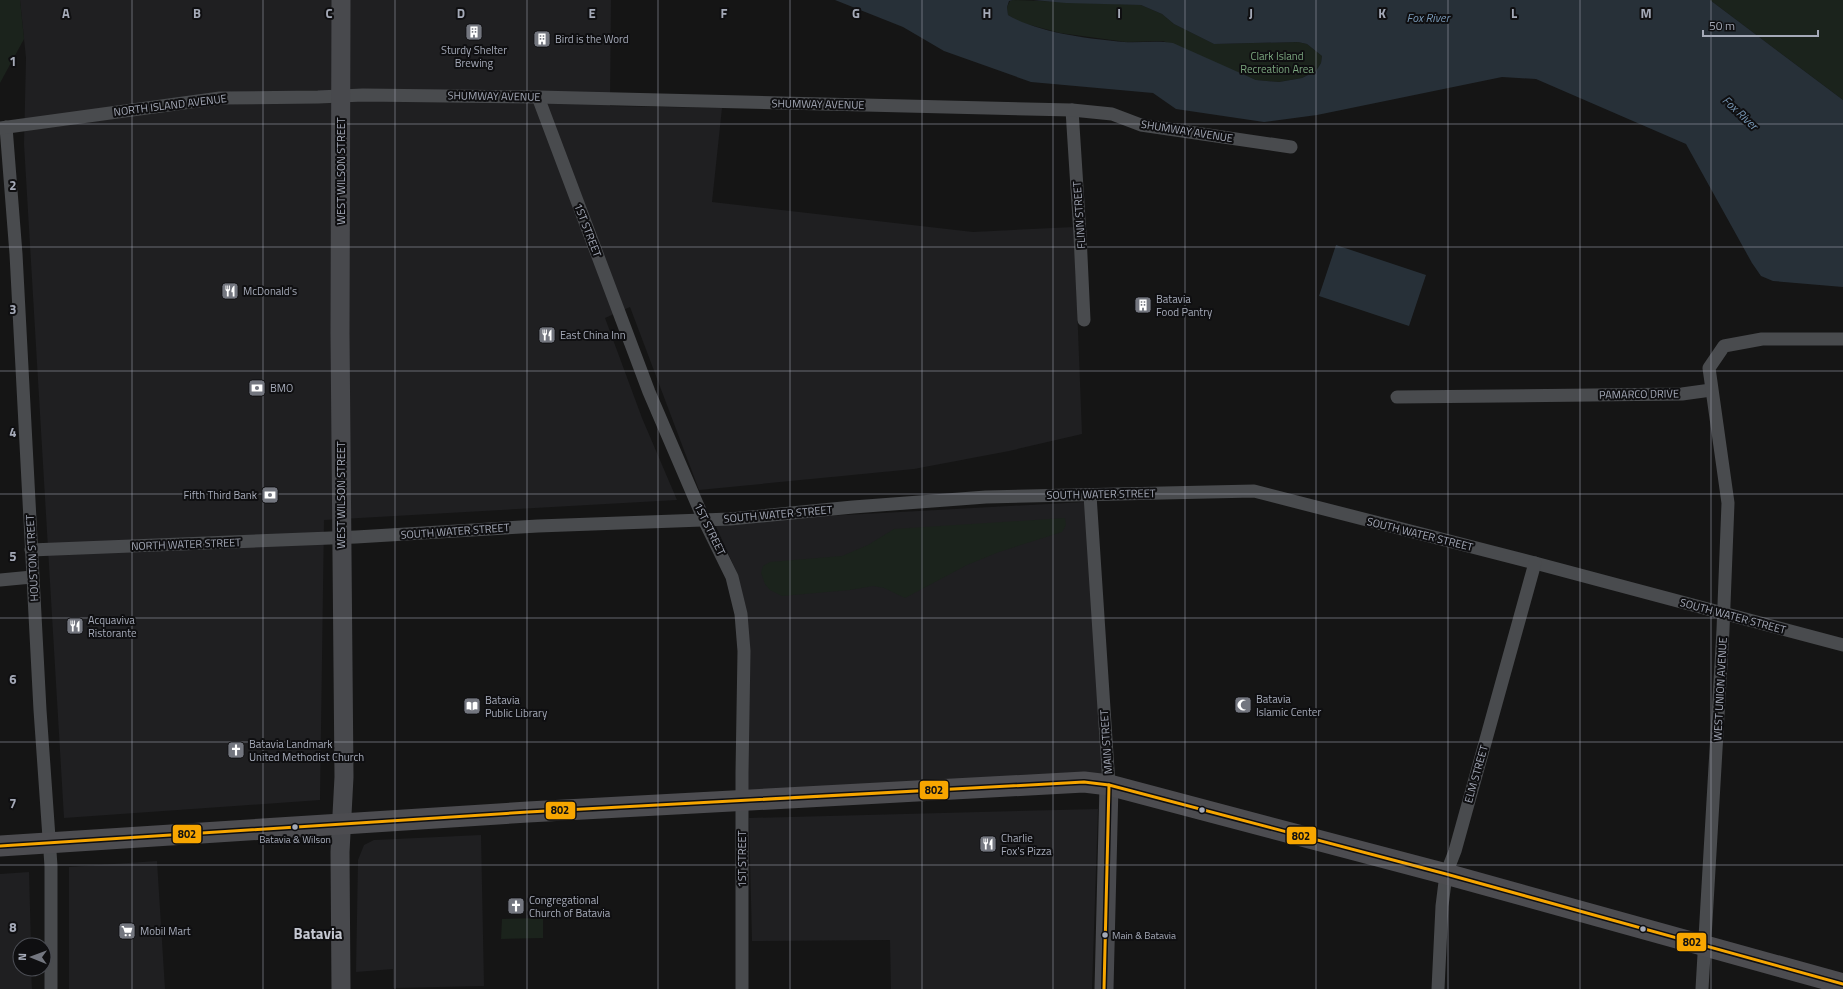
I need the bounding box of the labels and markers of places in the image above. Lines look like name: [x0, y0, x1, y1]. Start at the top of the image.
building icon: Sturdy Shelter Brewing: [464, 22, 484, 42]
building icon: Bird is the Word: [532, 29, 552, 49]
place label: Bird is the Word: [555, 31, 629, 47]
place label: Sturdy Shelter Brewing: [441, 42, 507, 71]
restaurant icon: McDonald's: [220, 281, 240, 301]
place label: McDonald's: [243, 283, 297, 299]
place label: Batavia Food Pantry: [1156, 291, 1213, 320]
building icon: Batavia Food Pantry: [1133, 295, 1153, 315]
restaurant icon: East China Inn: [537, 325, 557, 345]
place label: East China Inn: [560, 327, 626, 343]
bank icon: BMO: [247, 378, 267, 398]
place label: BMO: [270, 380, 293, 396]
bank icon: Fifth Third Bank: [260, 485, 280, 505]
place label: Fifth Third Bank: [184, 487, 258, 503]
place label: Acquaviva Ristorante: [88, 612, 137, 641]
restaurant icon: Acquaviva Ristorante: [65, 616, 85, 636]
place label: Batavia Islamic Center: [1256, 691, 1321, 720]
place label: Batavia Public Library: [485, 692, 548, 721]
mosque icon: Batavia Islamic Center: [1233, 695, 1253, 715]
library icon: Batavia Public Library: [462, 696, 482, 716]
place label: Batavia Landmark United Methodist Church: [249, 736, 364, 765]
church icon: Batavia Landmark United Methodist Church: [226, 740, 246, 760]
unlabelled marker: [1197, 805, 1207, 815]
marker: Batavia & Wilson: [290, 822, 300, 832]
place label: Charlie Fox's Pizza: [1001, 830, 1052, 859]
place label: Batavia & Wilson: [259, 832, 331, 847]
restaurant icon: Charlie Fox's Pizza: [978, 834, 998, 854]
place label: Congregational Church of Batavia: [529, 892, 611, 921]
church icon: Congregational Church of Batavia: [506, 896, 526, 916]
supermarket icon: Mobil Mart: [117, 921, 137, 941]
place label: Mobil Mart: [140, 923, 191, 939]
unlabelled marker: [1638, 924, 1648, 934]
place label: Main & Batavia: [1112, 928, 1176, 943]
marker: Main & Batavia: [1100, 930, 1110, 940]

